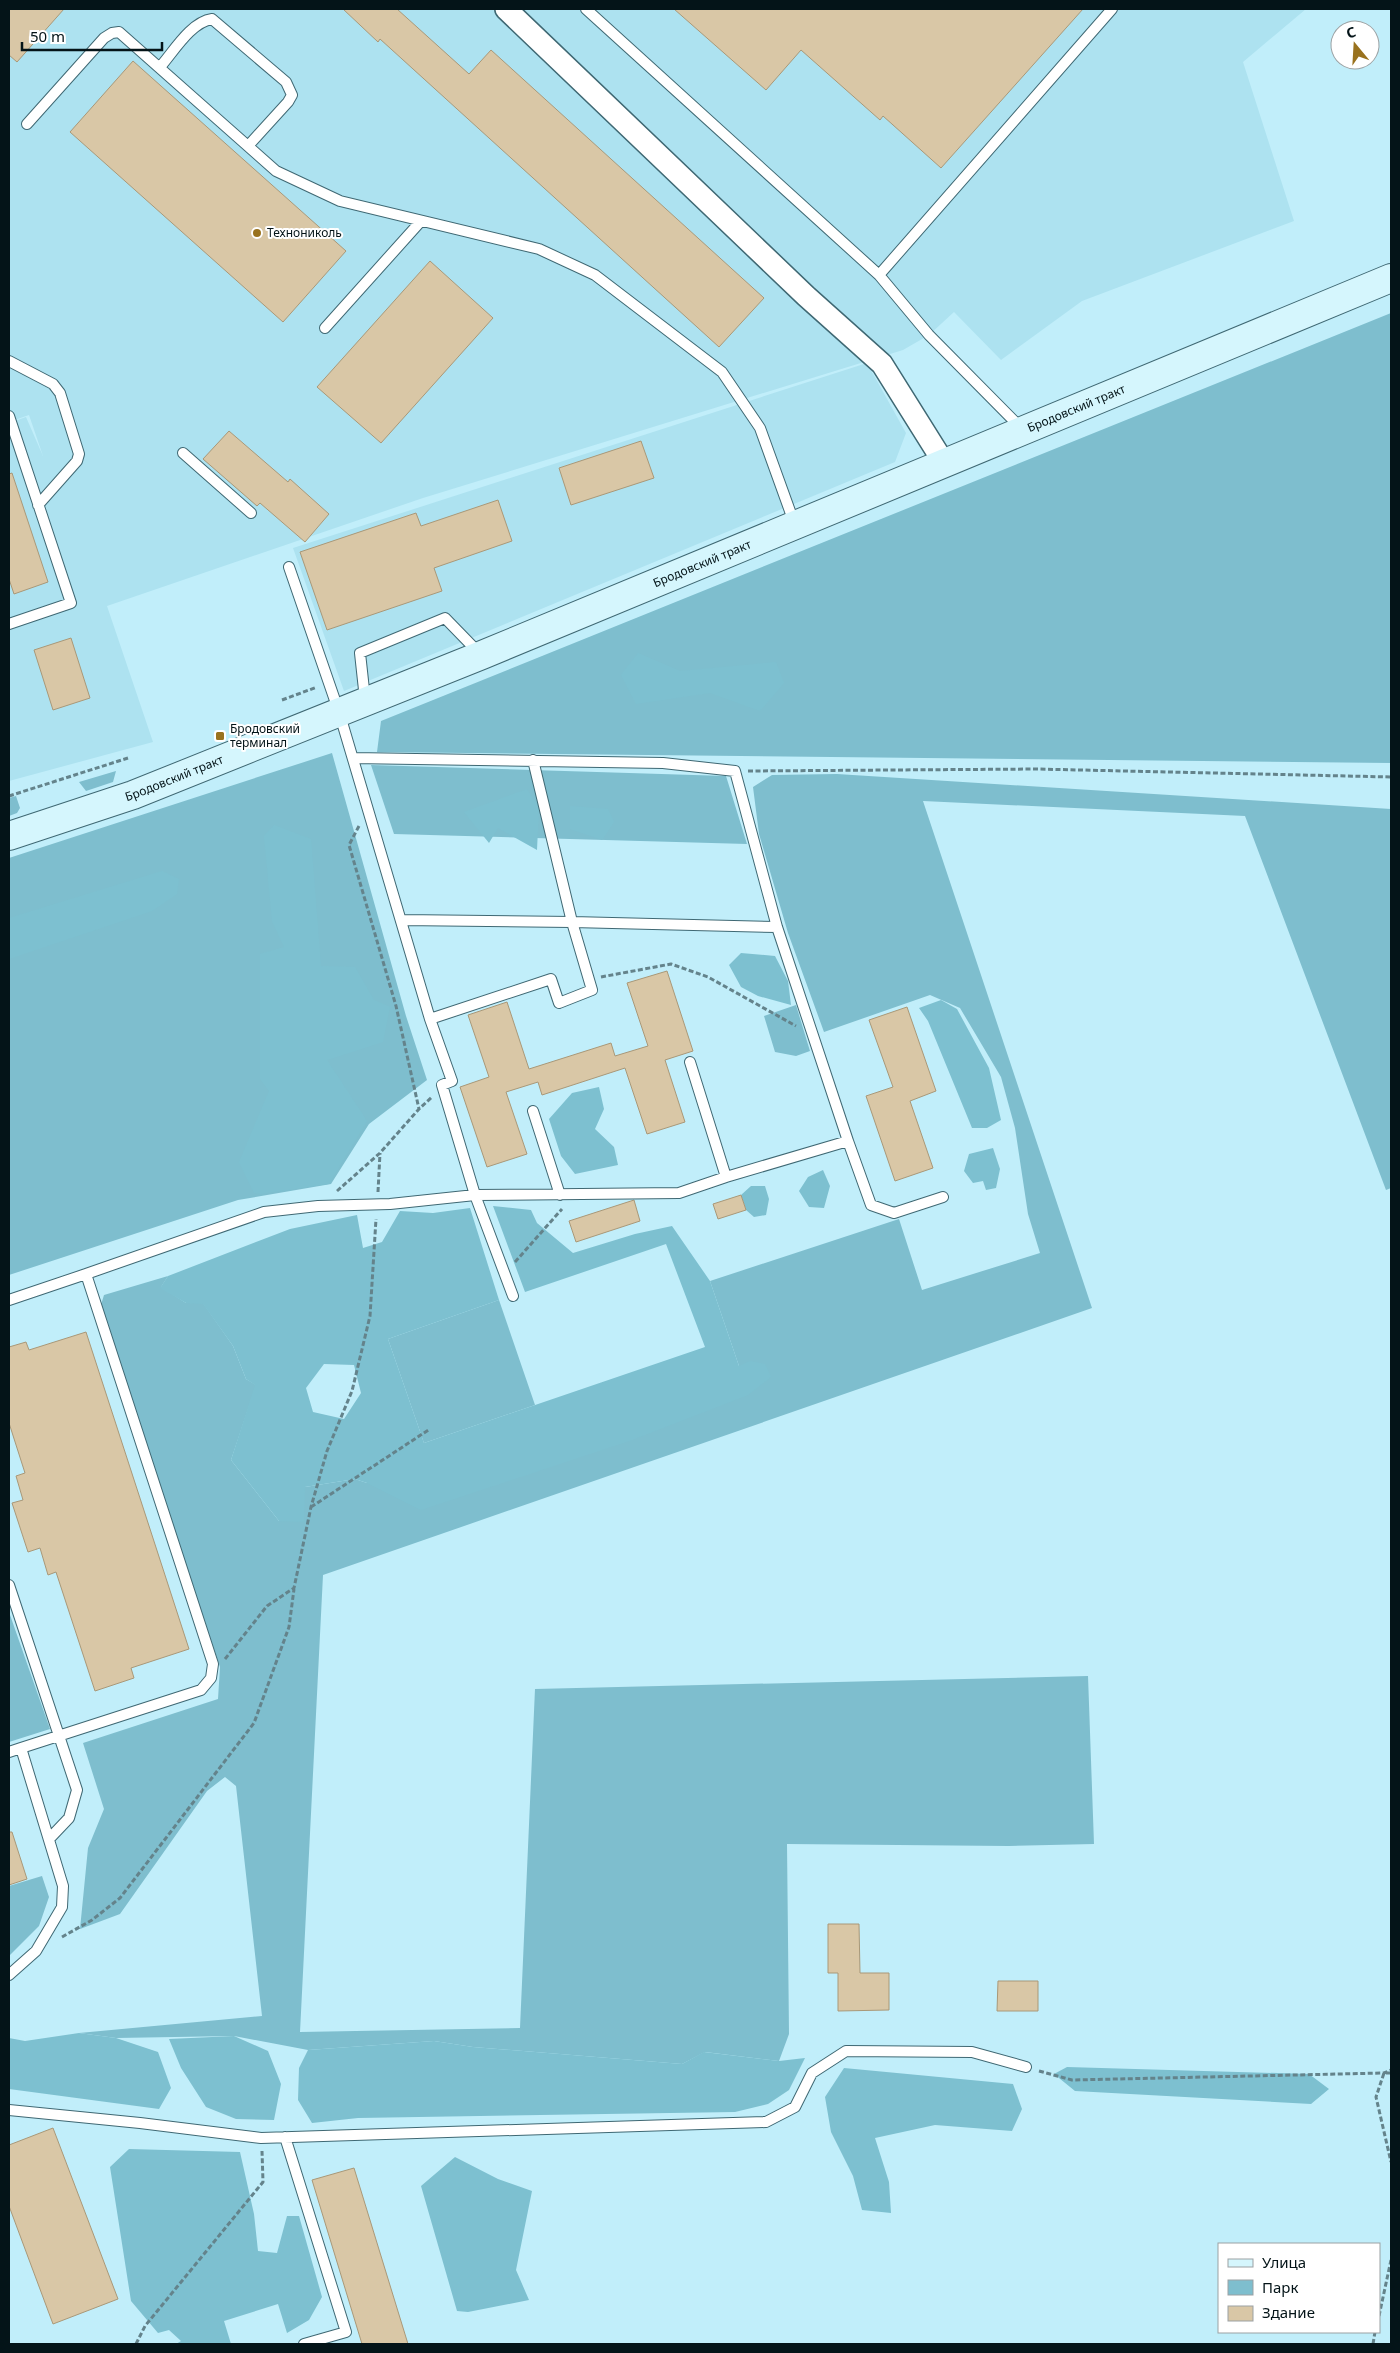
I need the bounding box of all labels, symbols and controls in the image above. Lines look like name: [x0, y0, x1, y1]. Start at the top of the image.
scale bar: [22, 20, 162, 52]
north arrow: [1330, 20, 1380, 70]
text: С: [1344, 22, 1358, 43]
text: 50 m: [30, 26, 65, 46]
place label: Технониколь: [267, 224, 342, 241]
marker: Технониколь: [251, 227, 263, 239]
street label: Бродовский тракт: [1024, 380, 1128, 436]
street label: Бродовский тракт: [650, 535, 754, 591]
place label: Бродовский терминал: [230, 720, 300, 751]
marker: Бродовский терминал: [214, 730, 226, 742]
street label: Бродовский тракт: [123, 750, 226, 805]
legend: [1218, 2243, 1380, 2333]
text: Улица: [1262, 2252, 1306, 2272]
text: Парк: [1262, 2277, 1298, 2297]
text: Здание: [1262, 2302, 1315, 2322]

